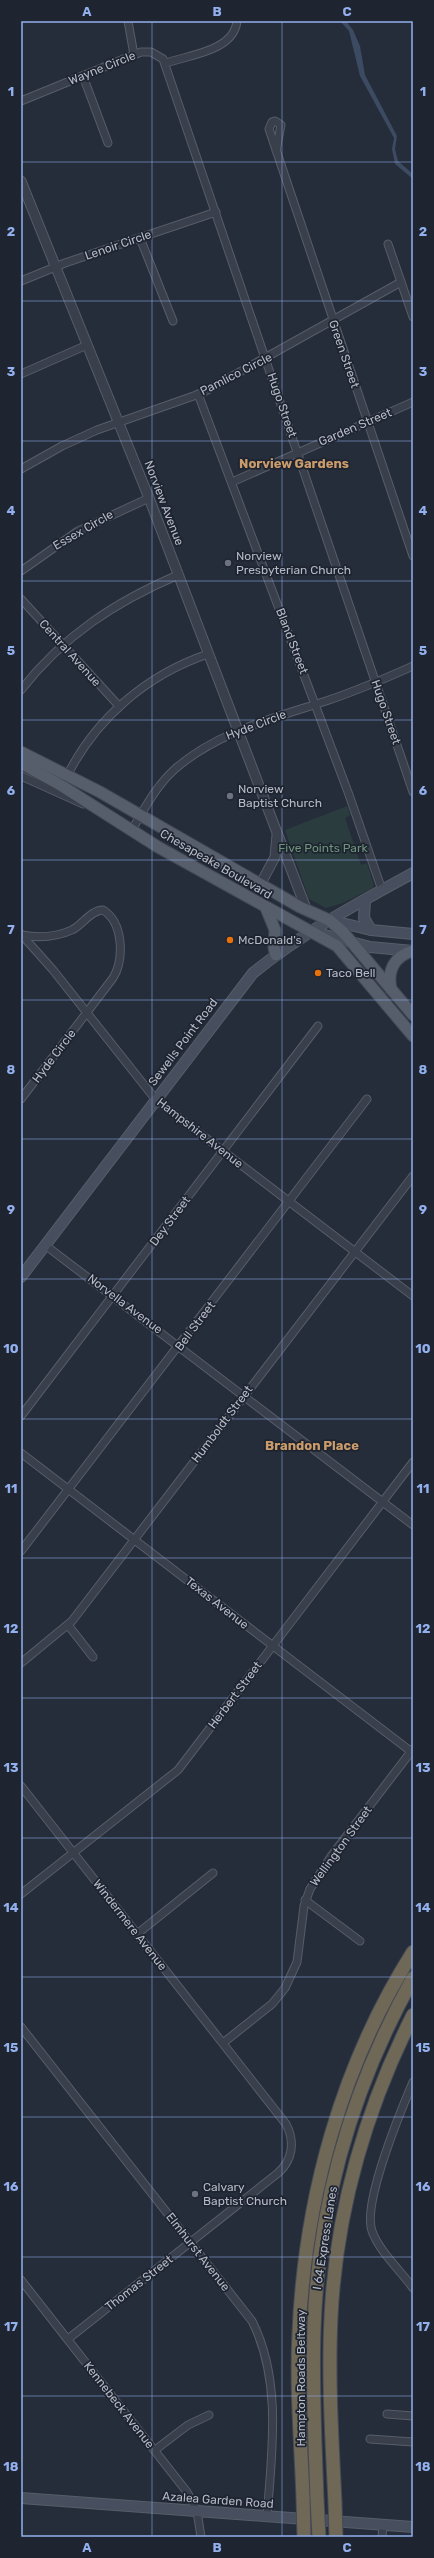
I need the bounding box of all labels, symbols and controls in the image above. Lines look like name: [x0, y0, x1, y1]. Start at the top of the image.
text: A: [82, 4, 92, 19]
text: B: [212, 4, 222, 19]
text: C: [342, 4, 352, 19]
street label: Wayne Circle: [66, 48, 138, 88]
text: 1: [8, 84, 14, 99]
text: 1: [420, 84, 426, 99]
text: 2: [7, 224, 15, 239]
text: 2: [419, 224, 427, 239]
street label: Lenoir Circle: [83, 227, 153, 263]
street label: Green Street: [326, 318, 362, 390]
street label: Pamlico Circle: [198, 350, 275, 398]
text: 3: [7, 364, 16, 379]
text: 3: [419, 364, 428, 379]
street label: Hugo Street: [264, 371, 300, 439]
street label: Garden Street: [316, 405, 394, 449]
district label: Norview Gardens: [239, 456, 349, 471]
street label: Norview Avenue: [141, 459, 187, 548]
text: 4: [7, 503, 16, 518]
text: 4: [419, 503, 428, 518]
street label: Essex Circle: [50, 507, 116, 553]
place label: Norview Presbyterian Church: [236, 549, 351, 577]
marker: Norview Presbyterian Church: [223, 558, 233, 568]
street label: Bland Street: [273, 606, 311, 676]
street label: Central Avenue: [36, 617, 104, 690]
text: 5: [7, 643, 15, 658]
text: 5: [419, 643, 427, 658]
street label: Hugo Street: [368, 678, 404, 746]
street label: Hyde Circle: [224, 707, 288, 743]
place label: Norview Baptist Church: [238, 782, 322, 810]
text: 6: [7, 783, 16, 798]
text: 6: [419, 783, 428, 798]
marker: Norview Baptist Church: [225, 791, 235, 801]
street label: Chesapeake Boulevard: [158, 826, 274, 902]
park label: Five Points Park: [278, 841, 368, 855]
text: 7: [7, 922, 15, 937]
text: 7: [419, 922, 427, 937]
place label: McDonald's: [238, 933, 302, 947]
marker: McDonald's: [225, 935, 235, 945]
place label: Taco Bell: [326, 966, 376, 980]
marker: Taco Bell: [313, 968, 323, 978]
street label: Sewells Point Road: [146, 996, 220, 1088]
street label: Hyde Circle: [29, 1026, 79, 1086]
text: 8: [7, 1062, 16, 1077]
text: 8: [419, 1062, 428, 1077]
street label: Hampshire Avenue: [154, 1095, 246, 1171]
street label: Dey Street: [147, 1193, 193, 1249]
text: 9: [7, 1202, 15, 1217]
text: 9: [419, 1202, 427, 1217]
street label: Norvella Avenue: [85, 1271, 165, 1337]
street label: Bell Street: [172, 1298, 218, 1353]
text: 10: [3, 1341, 19, 1356]
text: 10: [415, 1341, 431, 1356]
street label: Humboldt Street: [188, 1382, 256, 1465]
district label: Brandon Place: [265, 1438, 359, 1453]
text: 11: [5, 1481, 17, 1496]
text: 11: [417, 1481, 429, 1496]
street label: Texas Avenue: [183, 1574, 252, 1632]
text: 12: [4, 1621, 18, 1636]
text: 12: [416, 1621, 430, 1636]
street label: Herbert Street: [205, 1658, 265, 1731]
text: 13: [3, 1760, 19, 1775]
text: 13: [415, 1760, 431, 1775]
street label: Wellington Street: [307, 1803, 375, 1889]
street label: Windermere Avenue: [90, 1877, 170, 1973]
text: 14: [3, 1900, 19, 1915]
text: 14: [415, 1900, 431, 1915]
text: 15: [4, 2040, 18, 2055]
text: 15: [416, 2040, 430, 2055]
text: 16: [4, 2179, 19, 2194]
text: 16: [416, 2179, 431, 2194]
place label: Calvary Baptist Church: [203, 2180, 287, 2208]
street label: I 64 Express Lanes: [310, 2185, 340, 2291]
marker: Calvary Baptist Church: [190, 2189, 200, 2199]
street label: Elmhurst Avenue: [163, 2210, 233, 2294]
street label: Thomas Street: [102, 2252, 176, 2314]
street label: Hampton Roads Beltway: [294, 2309, 308, 2447]
text: 17: [4, 2319, 19, 2334]
text: 17: [416, 2319, 431, 2334]
street label: Kennebeck Avenue: [81, 2359, 157, 2451]
text: 18: [3, 2459, 19, 2474]
text: 18: [415, 2459, 431, 2474]
street label: Azalea Garden Road: [162, 2489, 274, 2511]
text: A: [82, 2540, 92, 2555]
text: B: [212, 2540, 222, 2555]
text: C: [342, 2540, 352, 2555]

